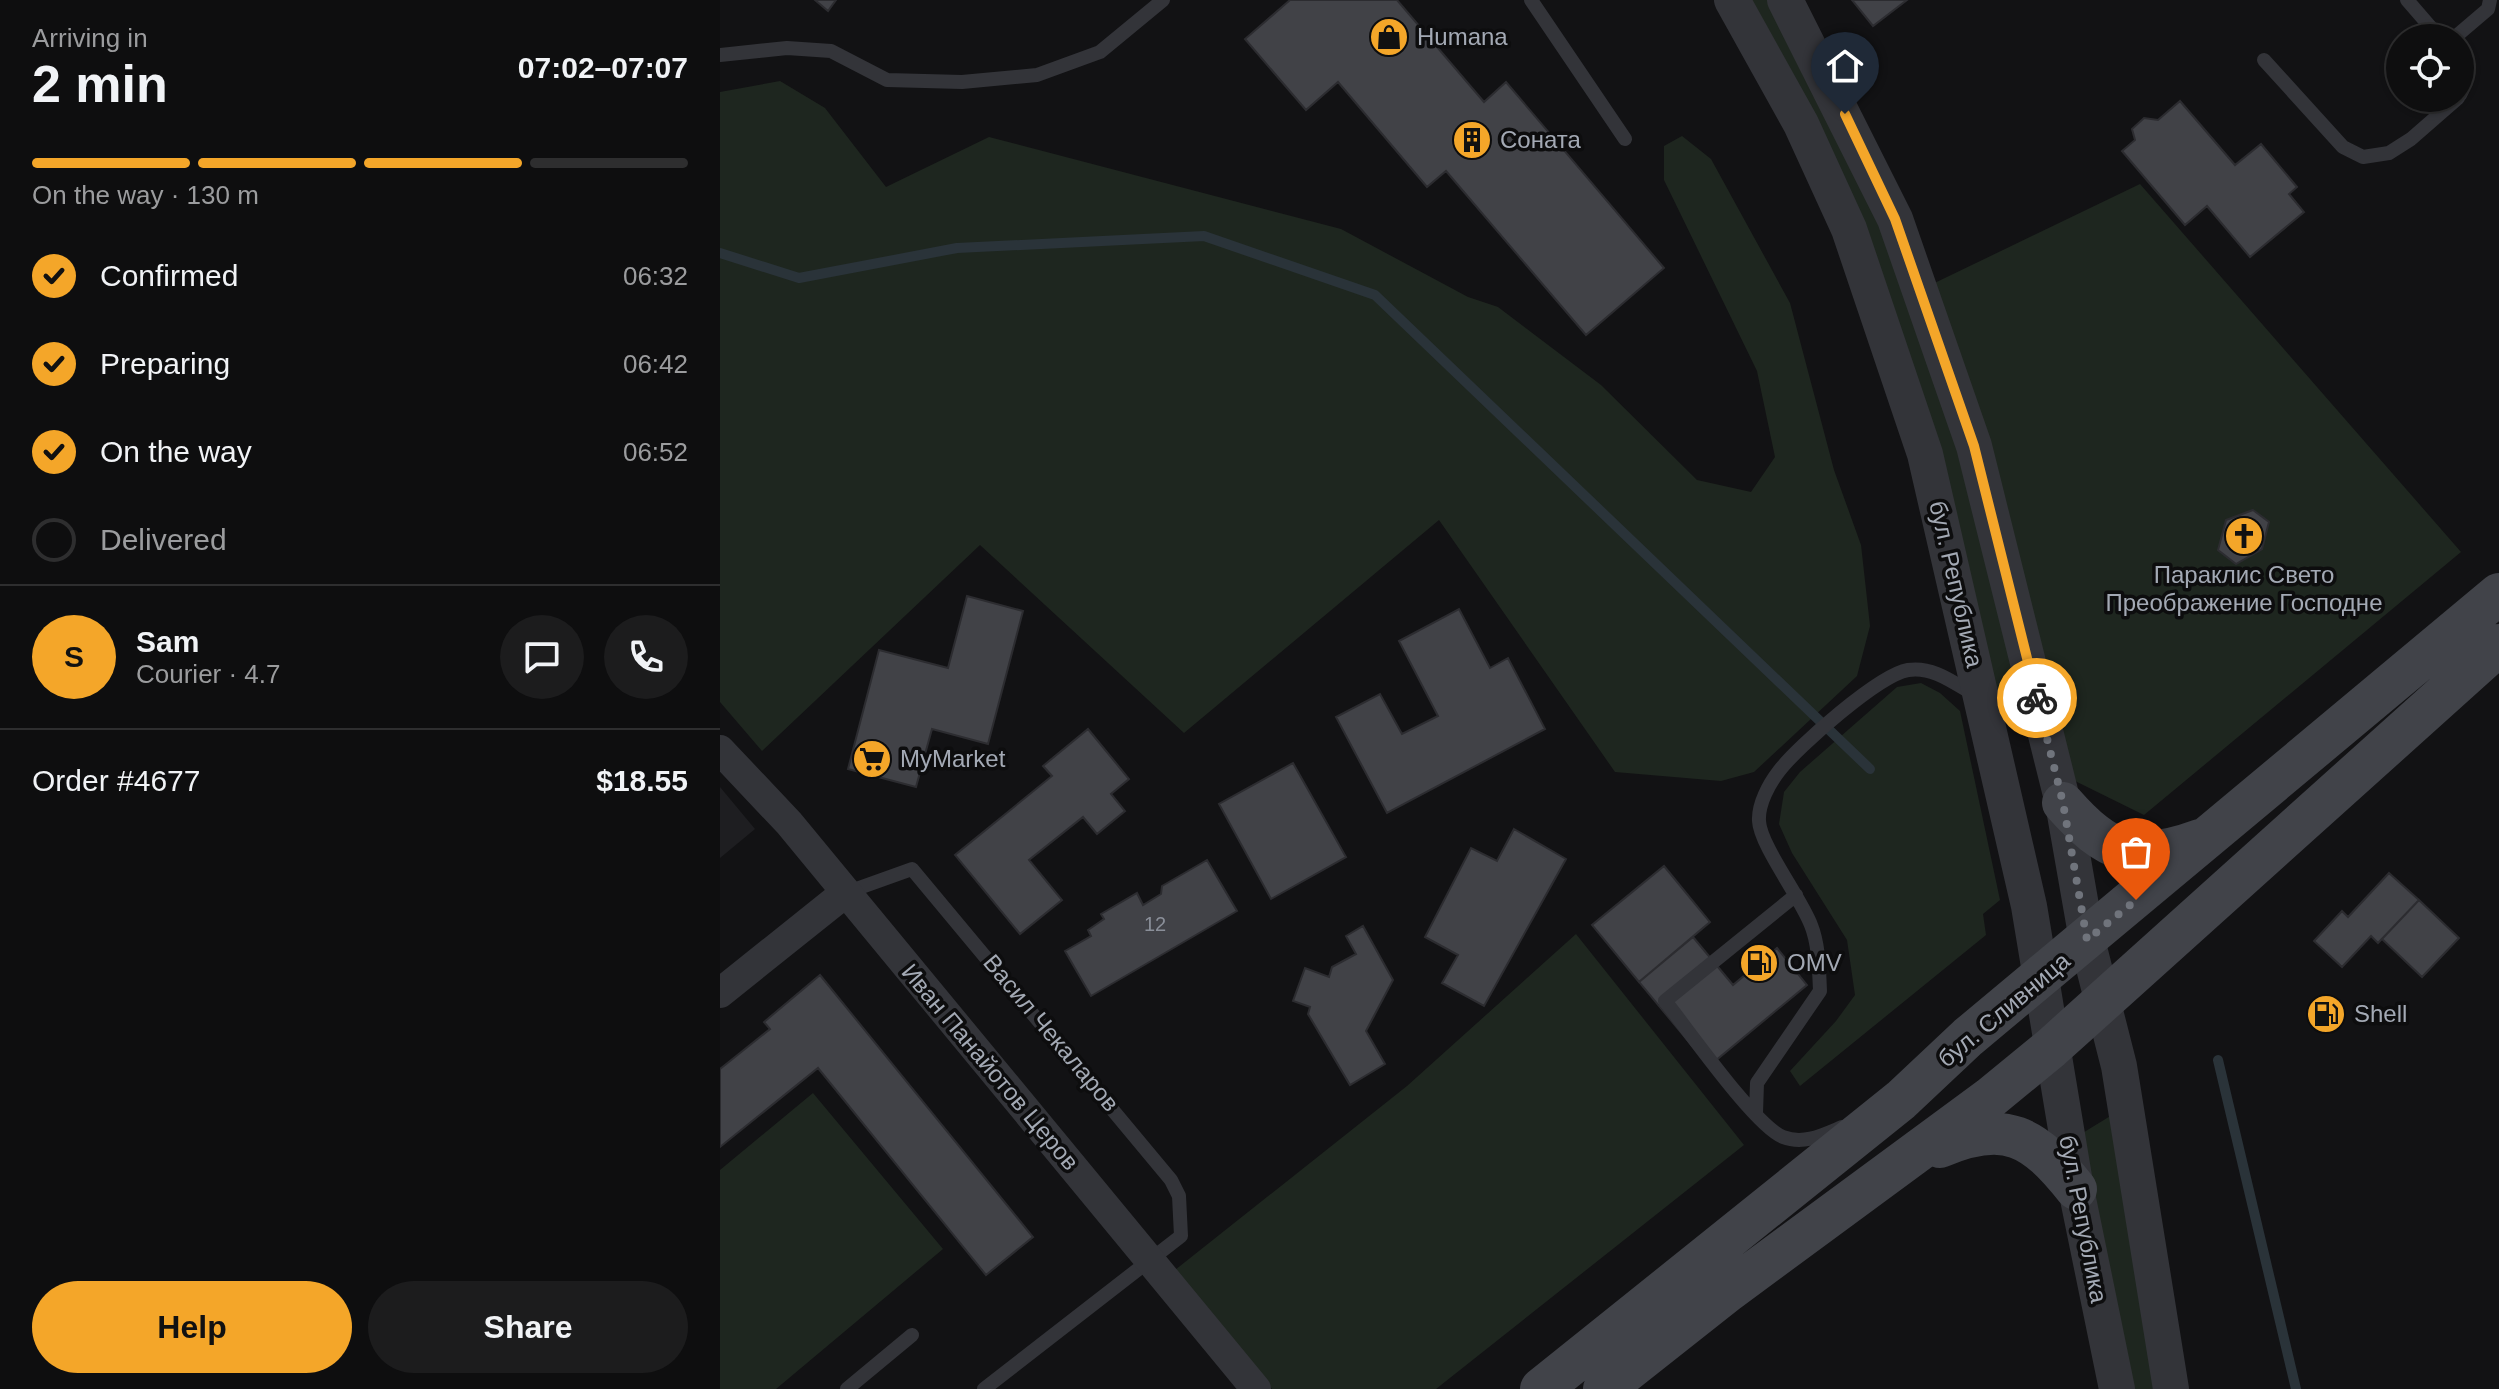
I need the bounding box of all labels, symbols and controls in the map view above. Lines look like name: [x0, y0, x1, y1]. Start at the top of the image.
shop icon: Humana: [1368, 16, 1410, 58]
text: Arriving in: [32, 23, 148, 53]
place label: Humana: [1417, 23, 1508, 50]
map controls: [2386, 24, 2474, 112]
button: locate: [2386, 24, 2474, 112]
pin: [1811, 32, 1879, 114]
icon: home: [1823, 44, 1867, 88]
text: 07:02–07:07: [518, 51, 688, 84]
text: 2 min: [32, 55, 168, 113]
building icon: Соната: [1451, 119, 1493, 161]
place label: Соната: [1500, 126, 1581, 153]
text: On the way · 130 m: [32, 180, 259, 210]
icon: check: [32, 254, 76, 298]
text: Confirmed: [100, 259, 238, 292]
text: 06:32: [623, 261, 688, 291]
icon: check: [32, 342, 76, 386]
text: Preparing: [100, 347, 230, 380]
text: 06:42: [623, 349, 688, 379]
icon: check: [32, 430, 76, 474]
text: On the way: [100, 435, 252, 468]
text: 06:52: [623, 437, 688, 467]
street label: бул. Република: [1924, 498, 1989, 670]
church icon: Параклис Свето Преображение Господне: [2223, 515, 2265, 557]
text: Delivered: [100, 523, 227, 556]
place label: Параклис Свето Преображение Господне: [2106, 561, 2382, 616]
button: chat: [500, 615, 584, 699]
button: phone: [604, 615, 688, 699]
text: Sam: [136, 625, 199, 658]
text: S: [64, 640, 84, 673]
courier: [1997, 658, 2077, 738]
text: Courier · 4.7: [136, 659, 281, 689]
icon: bike: [2015, 676, 2059, 720]
supermarket icon: MyMarket: [851, 738, 893, 780]
place label: MyMarket: [900, 745, 1006, 772]
text: Order #4677: [32, 764, 200, 797]
text: $18.55: [596, 764, 688, 797]
pin: [2102, 818, 2170, 900]
icon: bag: [2114, 830, 2158, 874]
house number: 12: [1144, 913, 1166, 935]
fuel station icon: OMV: [1738, 942, 1780, 984]
street label: бул. Сливница: [1932, 946, 2075, 1072]
street label: Васил Чекаларов: [978, 949, 1125, 1116]
place label: OMV: [1787, 949, 1842, 976]
street label: Иван Панайотов Церов: [896, 958, 1084, 1175]
fuel station icon: Shell: [2305, 993, 2347, 1035]
place label: Shell: [2354, 1000, 2407, 1027]
street label: бул. Република: [2054, 1133, 2113, 1306]
button: Help: [32, 1281, 352, 1373]
button: Share: [368, 1281, 688, 1373]

